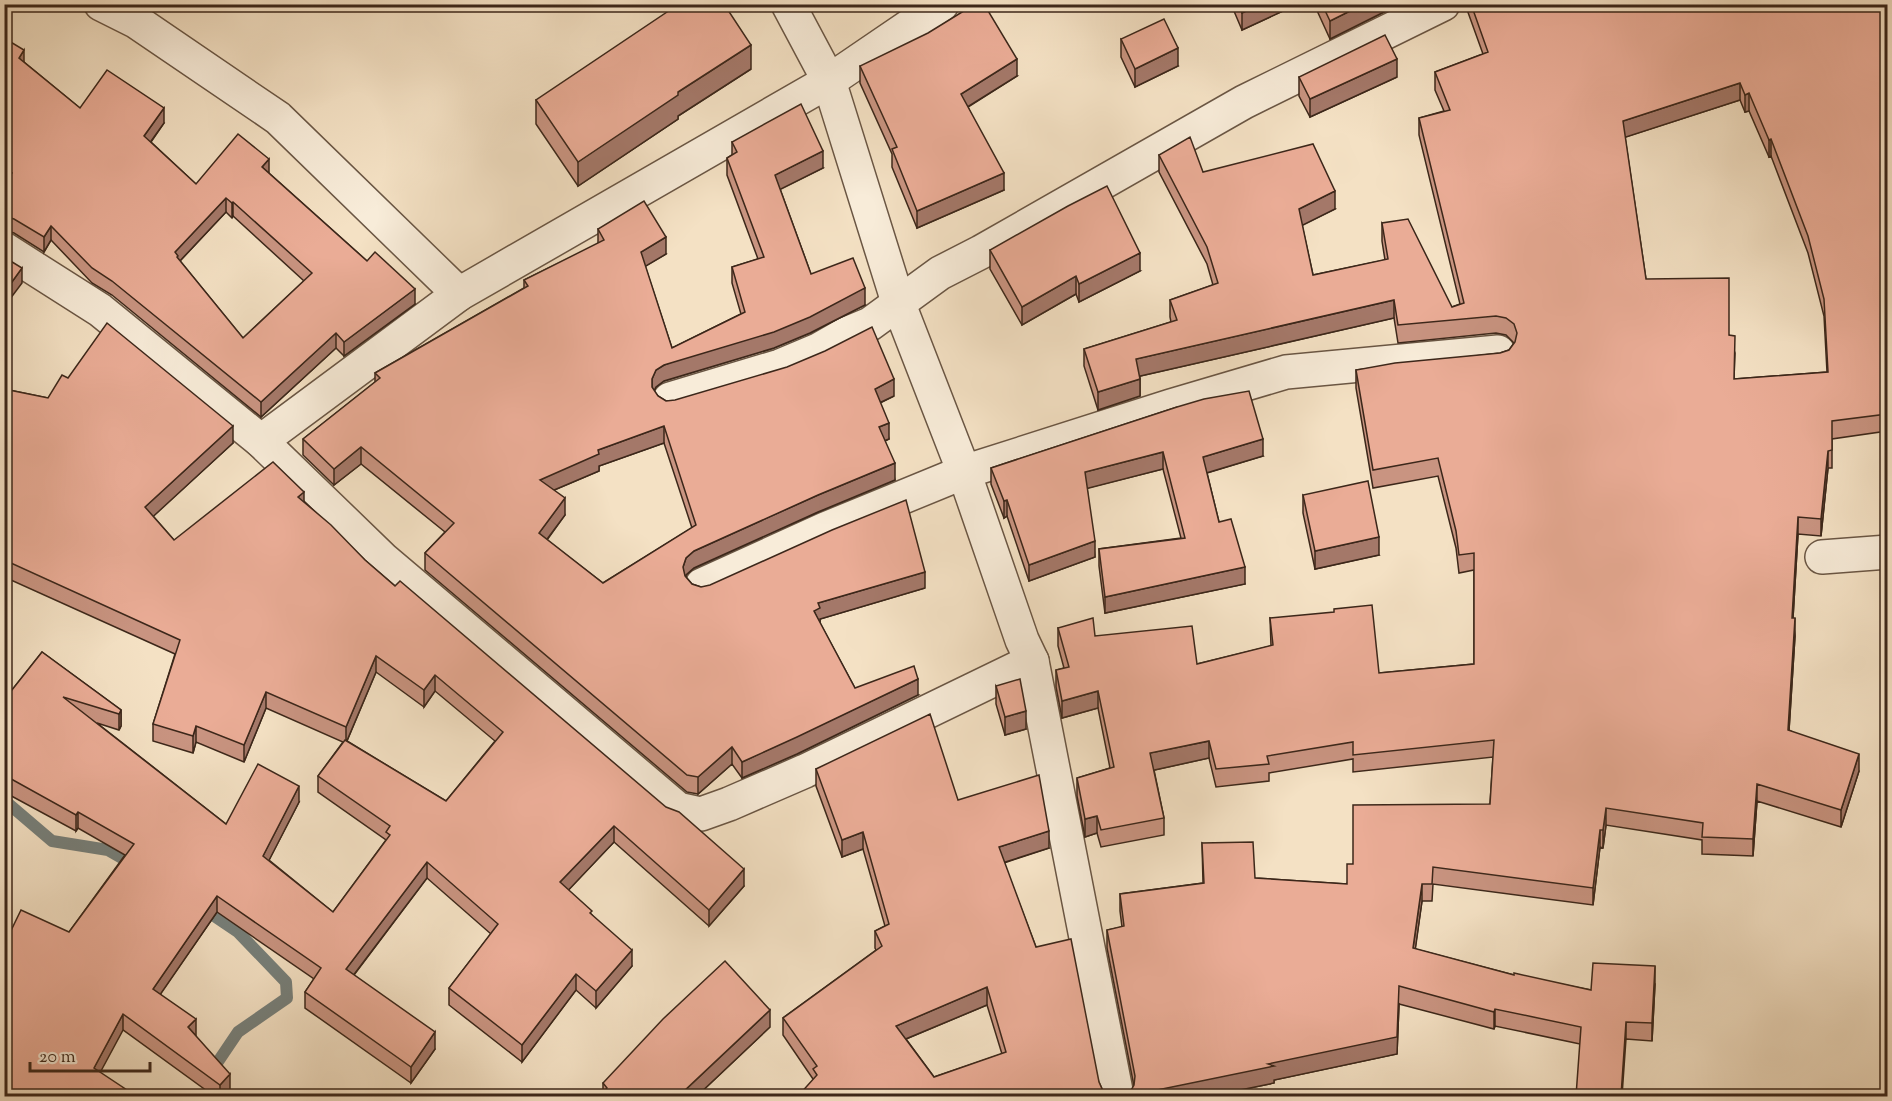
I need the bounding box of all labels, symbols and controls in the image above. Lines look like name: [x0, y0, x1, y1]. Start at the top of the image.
scale bar: [30, 1035, 150, 1073]
text: 20 m: [39, 1045, 76, 1071]

